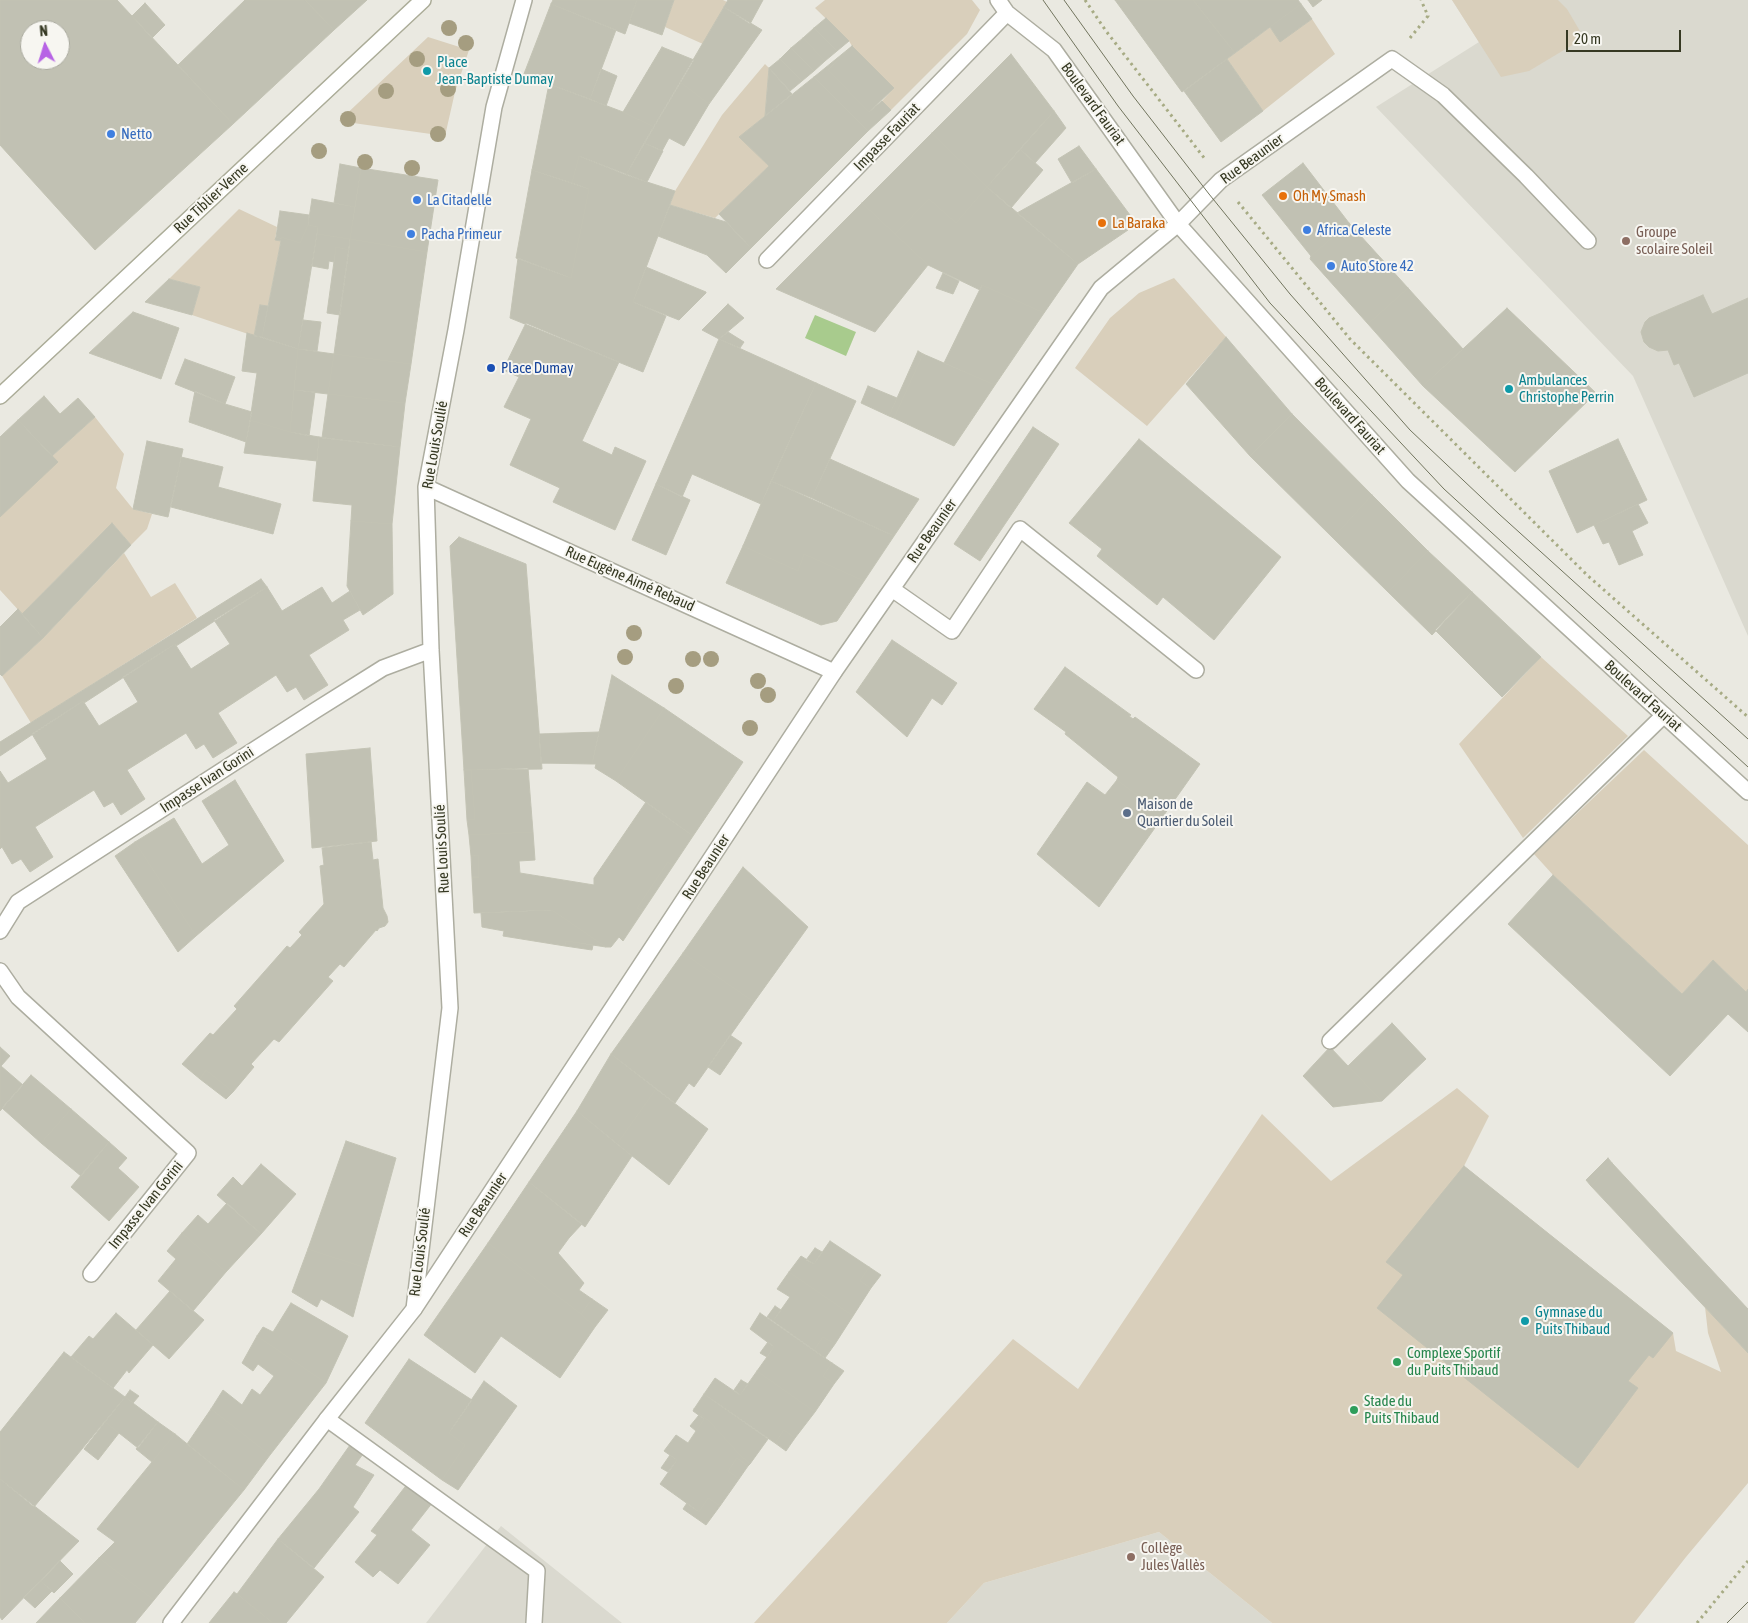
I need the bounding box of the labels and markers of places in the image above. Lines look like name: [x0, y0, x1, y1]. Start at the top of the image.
place label: Place Jean-Baptiste Dumay: [437, 53, 554, 88]
marker: Place Jean-Baptiste Dumay: [421, 65, 433, 77]
place label: Netto: [121, 125, 152, 143]
marker: Netto: [105, 128, 117, 140]
place label: Oh My Smash: [1293, 187, 1366, 205]
marker: Oh My Smash: [1277, 190, 1289, 202]
place label: La Citadelle: [427, 191, 492, 209]
marker: La Citadelle: [411, 194, 423, 206]
place label: La Baraka: [1112, 214, 1166, 232]
marker: La Baraka: [1096, 217, 1108, 229]
place label: Africa Celeste: [1317, 221, 1391, 239]
place label: Groupe scolaire Soleil: [1636, 223, 1713, 258]
marker: Africa Celeste: [1301, 224, 1313, 236]
place label: Pacha Primeur: [421, 225, 501, 243]
marker: Pacha Primeur: [405, 228, 417, 240]
marker: Groupe scolaire Soleil: [1620, 235, 1632, 247]
place label: Auto Store 42: [1341, 257, 1414, 275]
marker: Auto Store 42: [1325, 260, 1337, 272]
place label: Place Dumay: [501, 359, 573, 377]
marker: Place Dumay: [485, 362, 497, 374]
place label: Ambulances Christophe Perrin: [1519, 371, 1614, 406]
marker: Ambulances Christophe Perrin: [1503, 383, 1515, 395]
place label: Maison de Quartier du Soleil: [1137, 795, 1233, 830]
marker: Maison de Quartier du Soleil: [1121, 807, 1133, 819]
place label: Gymnase du Puits Thibaud: [1535, 1303, 1610, 1338]
marker: Gymnase du Puits Thibaud: [1519, 1315, 1531, 1327]
place label: Complexe Sportif du Puits Thibaud: [1407, 1344, 1501, 1379]
marker: Complexe Sportif du Puits Thibaud: [1391, 1356, 1403, 1368]
place label: Stade du Puits Thibaud: [1364, 1392, 1439, 1427]
marker: Stade du Puits Thibaud: [1348, 1404, 1360, 1416]
place label: Collège Jules Vallès: [1141, 1539, 1205, 1574]
marker: Collège Jules Vallès: [1125, 1551, 1137, 1563]

